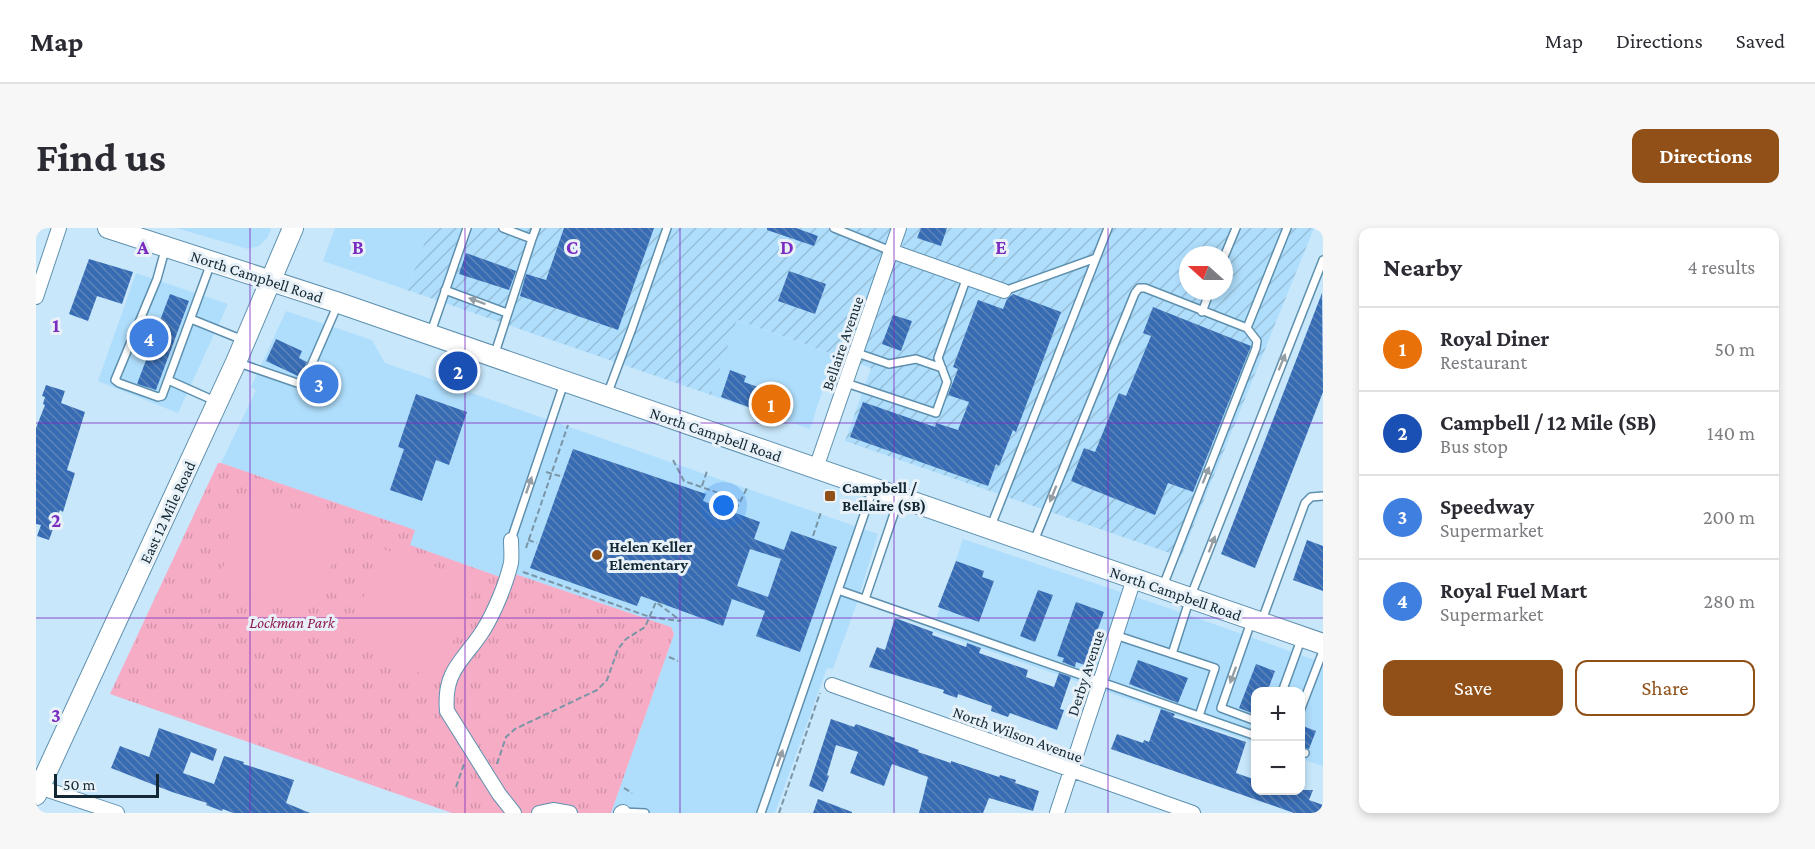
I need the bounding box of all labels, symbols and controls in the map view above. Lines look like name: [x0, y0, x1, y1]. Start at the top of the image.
text: Map: [30, 26, 83, 57]
text: Map: [1545, 29, 1583, 53]
text: Directions: [1616, 29, 1703, 53]
text: Saved: [1736, 29, 1785, 53]
button: Directions: [1632, 129, 1779, 183]
text: Find us: [36, 133, 166, 180]
text: A: [136, 236, 150, 258]
text: B: [352, 236, 364, 258]
text: C: [566, 236, 578, 258]
text: D: [780, 236, 794, 258]
text: E: [995, 236, 1007, 258]
north arrow: [1179, 246, 1233, 300]
street label: North Campbell Road: [188, 247, 326, 307]
text: Nearby: [1383, 253, 1462, 282]
text: 4 results: [1688, 256, 1755, 278]
street label: Bellaire Avenue: [818, 294, 867, 392]
one-way arrow: [467, 295, 485, 305]
text: 1: [52, 314, 60, 336]
pin: 4: [130, 316, 168, 360]
text: Royal Diner: [1440, 326, 1549, 351]
text: 1: [1399, 338, 1406, 360]
text: 50 m: [1714, 338, 1755, 360]
pin: 2: [438, 348, 478, 394]
text: Restaurant: [1440, 351, 1527, 373]
one-way arrow: [1278, 353, 1287, 371]
pin: 3: [300, 362, 338, 406]
pin: 1: [752, 382, 790, 426]
street label: North Campbell Road: [647, 404, 784, 466]
text: Campbell / 12 Mile (SB): [1440, 410, 1657, 435]
text: 2: [1397, 422, 1408, 444]
text: 140 m: [1707, 422, 1755, 444]
text: Bus stop: [1440, 435, 1508, 457]
street label: East 12 Mile Road: [136, 458, 199, 566]
one-way arrow: [1202, 466, 1211, 484]
one-way arrow: [525, 476, 535, 494]
place label: Campbell / Bellaire (SB): [842, 479, 926, 515]
one-way arrow: [1048, 485, 1058, 503]
marker: Campbell / Bellaire (SB): [823, 489, 837, 503]
your location: [709, 491, 738, 520]
text: Speedway: [1440, 494, 1534, 519]
text: 3: [1398, 506, 1407, 528]
text: 200 m: [1703, 506, 1755, 528]
text: 2: [51, 509, 61, 531]
text: Supermarket: [1440, 519, 1543, 541]
one-way arrow: [1208, 535, 1217, 553]
place label: Helen Keller Elementary: [609, 538, 693, 573]
marker: Helen Keller Elementary: [590, 548, 604, 562]
street label: North Campbell Road: [1107, 563, 1244, 625]
text: Royal Fuel Mart: [1440, 578, 1587, 603]
text: 4: [1397, 590, 1408, 612]
text: 280 m: [1704, 590, 1755, 612]
text: Supermarket: [1440, 603, 1543, 625]
park label: Lockman Park: [249, 614, 336, 631]
street label: Derby Avenue: [1064, 628, 1108, 718]
button: Save: [1383, 660, 1563, 716]
button: Share: [1575, 660, 1755, 716]
one-way arrow: [1227, 666, 1237, 684]
map controls: [1251, 687, 1305, 795]
button: +: [1251, 687, 1305, 741]
street label: North Wilson Avenue: [951, 703, 1085, 766]
text: 3: [51, 704, 61, 726]
button: −: [1251, 741, 1305, 795]
one-way arrow: [775, 749, 785, 767]
scale bar: [54, 771, 159, 798]
text: 50 m: [63, 776, 95, 793]

